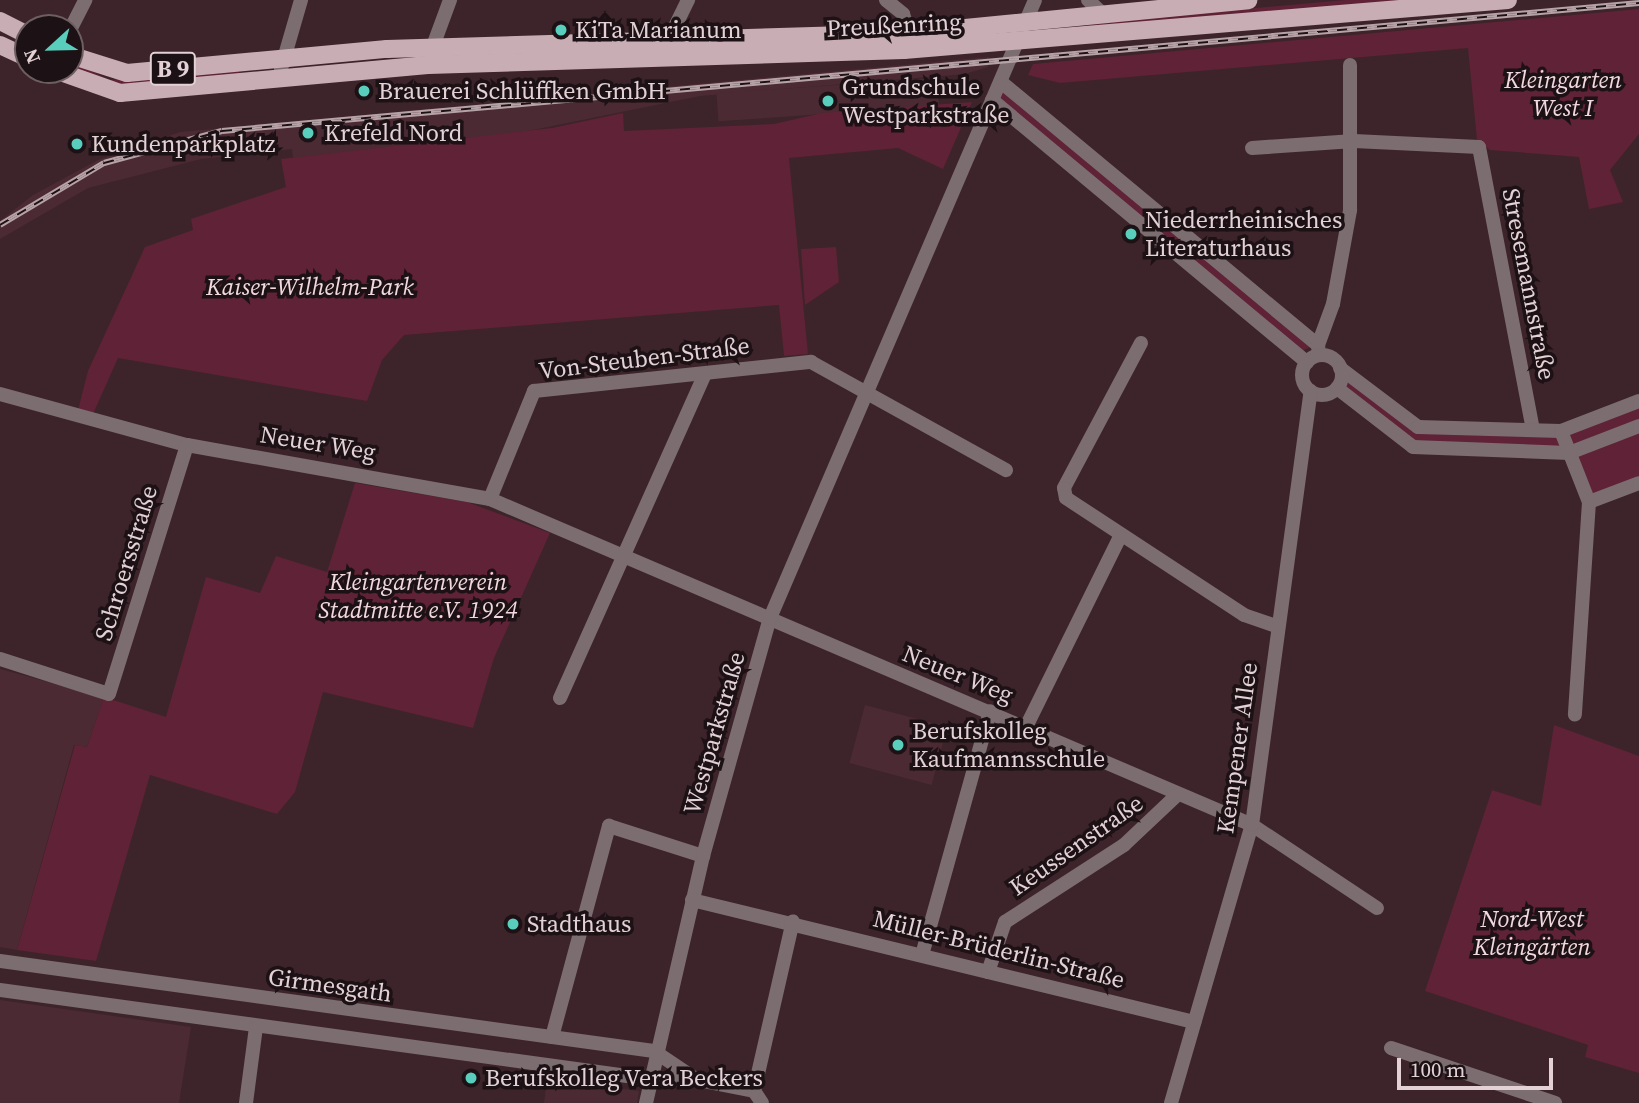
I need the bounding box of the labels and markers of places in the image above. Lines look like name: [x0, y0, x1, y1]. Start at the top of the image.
place label: KiTa Marianum: [575, 16, 742, 44]
marker: KiTa Marianum: [553, 22, 569, 38]
place label: Grundschule Westparkstraße: [842, 73, 1009, 129]
place label: Brauerei Schlüffken GmbH: [378, 77, 666, 105]
marker: Brauerei Schlüffken GmbH: [356, 83, 372, 99]
marker: Grundschule Westparkstraße: [820, 93, 836, 109]
place label: Krefeld Nord: [324, 119, 462, 147]
marker: Krefeld Nord: [298, 123, 318, 143]
place label: Kundenparkplatz: [91, 130, 276, 158]
marker: Kundenparkplatz: [69, 136, 85, 152]
place label: Niederrheinisches Literaturhaus: [1145, 206, 1342, 262]
marker: Niederrheinisches Literaturhaus: [1123, 226, 1139, 242]
place label: Berufskolleg Kaufmannsschule: [912, 717, 1105, 773]
marker: Berufskolleg Kaufmannsschule: [890, 737, 906, 753]
place label: Stadthaus: [527, 910, 632, 938]
marker: Stadthaus: [505, 916, 521, 932]
place label: Berufskolleg Vera Beckers: [485, 1064, 764, 1092]
marker: Berufskolleg Vera Beckers: [463, 1070, 479, 1086]

